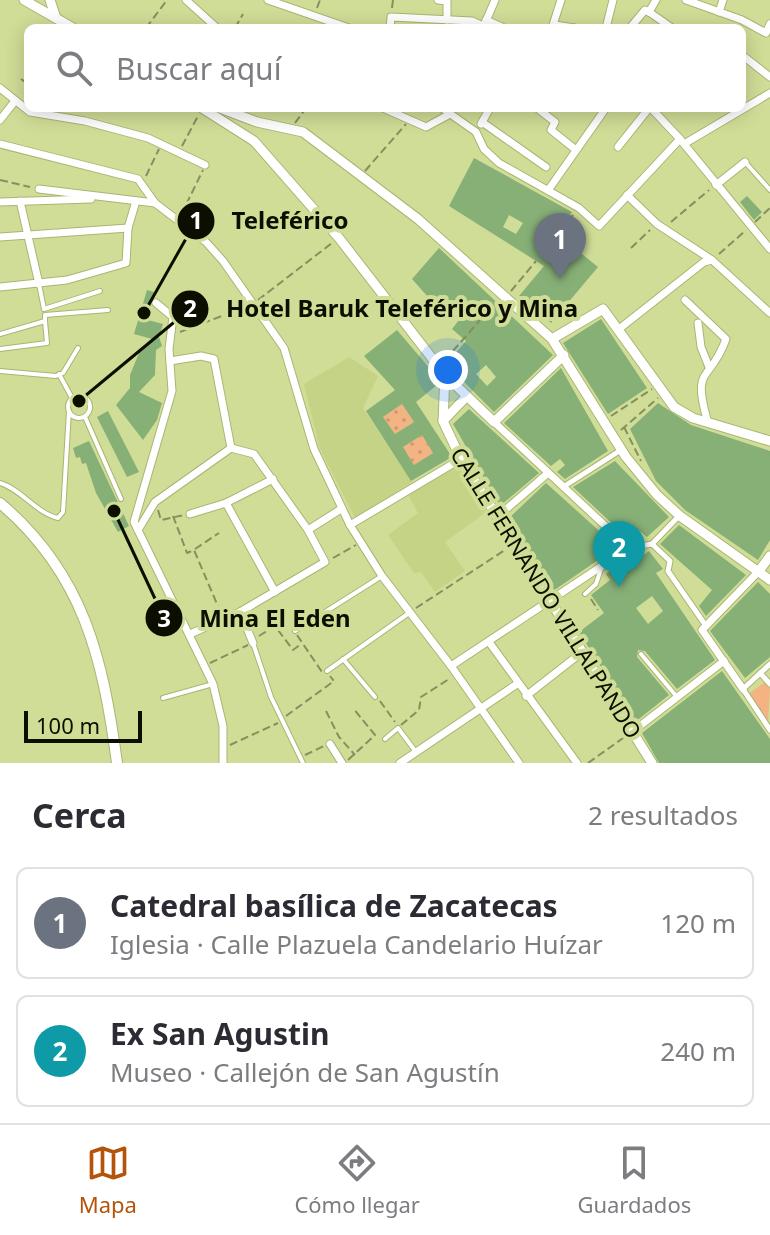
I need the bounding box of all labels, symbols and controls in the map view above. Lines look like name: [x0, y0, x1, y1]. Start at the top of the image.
search box: [24, 24, 746, 112]
icon: search: [52, 46, 96, 90]
text: Buscar aquí: [116, 48, 281, 89]
callout: Teleférico: [176, 197, 365, 245]
text: 1: [189, 203, 203, 236]
text: Teleférico: [232, 203, 348, 236]
pin: 1: [534, 213, 586, 279]
callout: Hotel Baruk Teleférico y Mina: [170, 285, 594, 333]
text: 2: [183, 291, 197, 324]
text: Hotel Baruk Teleférico y Mina: [226, 291, 578, 324]
your location: [428, 350, 468, 390]
street label: CALLE FERNANDO VILLALPANDO: [444, 441, 649, 744]
pin: 2: [593, 521, 645, 587]
callout: Mina El Eden: [144, 594, 367, 642]
text: 3: [157, 601, 171, 634]
text: Mina El Eden: [199, 601, 351, 634]
scale bar: [24, 707, 142, 743]
text: 100 m: [36, 710, 100, 740]
text: Cerca: [32, 792, 127, 838]
text: 2 resultados: [588, 797, 738, 833]
text: Catedral basílica de Zacatecas: [110, 885, 558, 926]
text: 1: [53, 905, 67, 941]
text: 120 m: [660, 905, 736, 941]
text: Iglesia · Calle Plazuela Candelario Huízar: [110, 926, 603, 962]
text: Ex San Agustin: [110, 1013, 330, 1054]
text: 2: [53, 1033, 67, 1069]
text: 240 m: [660, 1033, 736, 1069]
text: Museo · Callejón de San Agustín: [110, 1054, 500, 1090]
tab: Mapa: [79, 1141, 137, 1219]
tab: Cómo llegar: [294, 1141, 420, 1219]
tab: Guardados: [577, 1141, 691, 1219]

